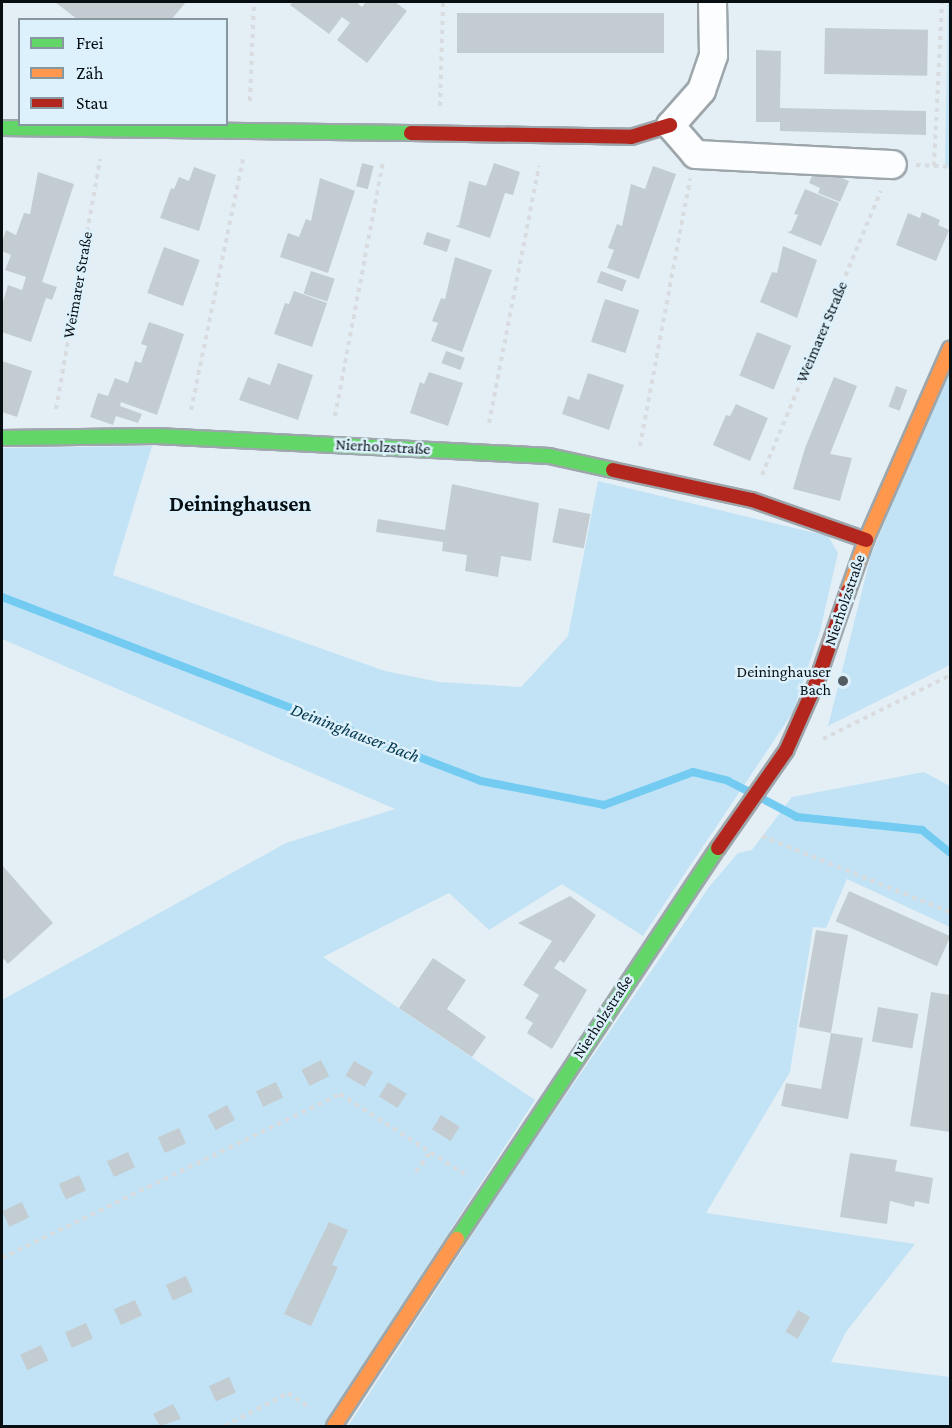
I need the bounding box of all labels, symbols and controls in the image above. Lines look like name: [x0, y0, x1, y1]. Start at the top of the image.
legend: [18, 18, 228, 126]
text: Frei: [76, 33, 103, 53]
text: Zäh: [76, 63, 103, 83]
text: Stau: [76, 93, 108, 113]
street label: Weimarer Straße: [59, 230, 97, 340]
street label: Weimarer Straße: [792, 279, 852, 385]
street label: Nierholzstraße: [335, 435, 431, 459]
district label: Deininghausen: [169, 491, 311, 517]
street label: Nierholzstraße: [820, 552, 870, 648]
place label: Deininghauser Bach: [737, 662, 831, 700]
marker: Deininghauser Bach: [836, 674, 850, 688]
water label: Deininghauser Bach: [288, 699, 422, 767]
street label: Nierholzstraße: [569, 972, 637, 1062]

